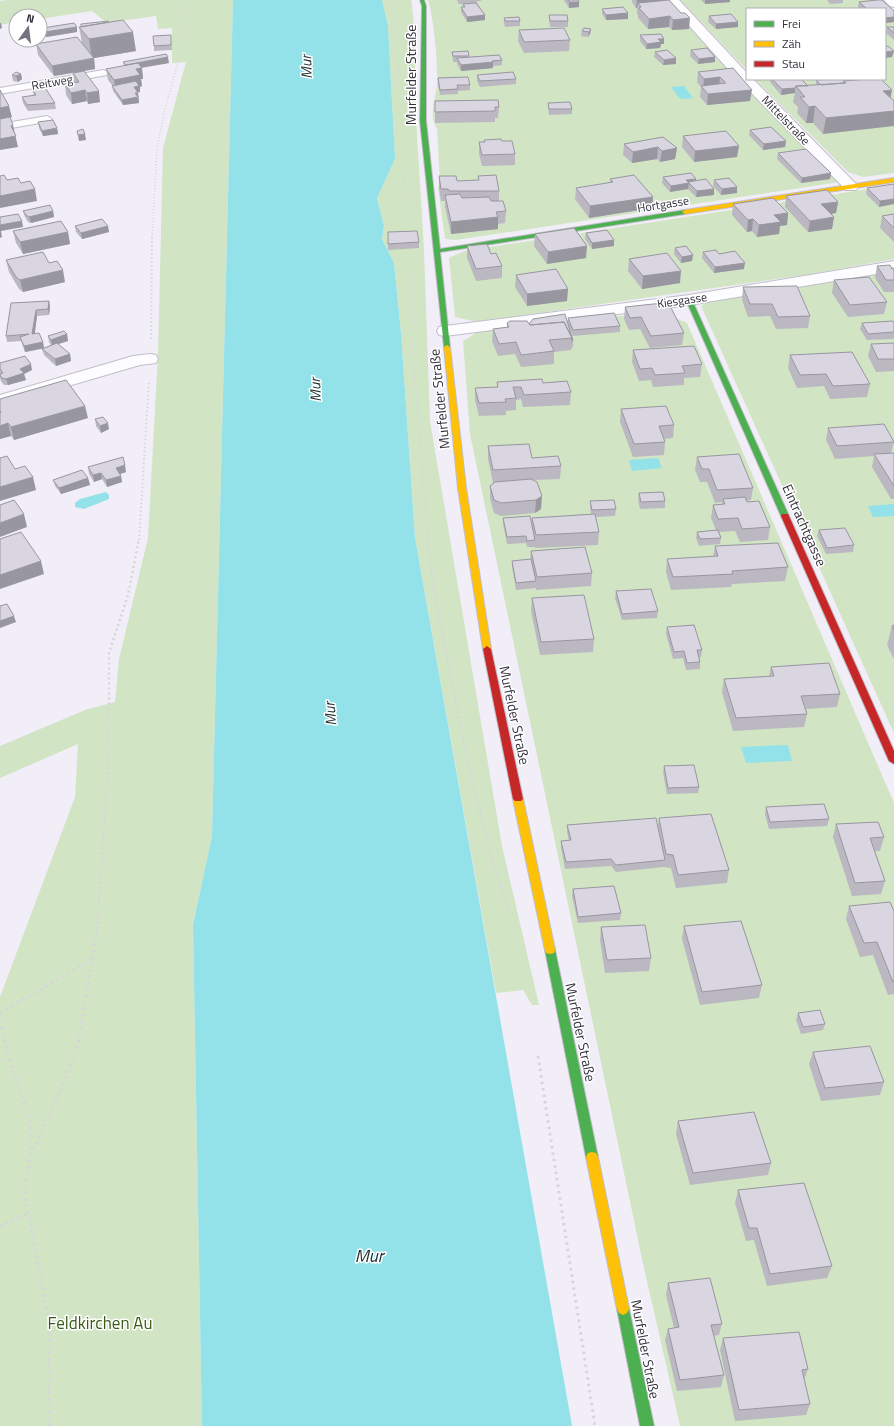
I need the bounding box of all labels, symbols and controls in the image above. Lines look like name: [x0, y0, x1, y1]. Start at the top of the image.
north arrow: [8, 8, 48, 48]
legend: [746, 8, 886, 80]
text: N: [25, 10, 36, 27]
text: Frei: [782, 14, 801, 33]
street label: Murfelder Straße: [400, 25, 421, 125]
text: Zäh: [782, 34, 801, 53]
water label: Mur: [294, 52, 318, 79]
text: Stau: [782, 54, 805, 73]
street label: Reitweg: [30, 69, 74, 95]
street label: Mittelstraße: [757, 91, 815, 149]
street label: Hortgasse: [636, 191, 690, 217]
street label: Kiesgasse: [656, 287, 708, 313]
street label: Murfelder Straße: [423, 348, 455, 450]
water label: Mur: [303, 375, 327, 402]
street label: Eintrachtgasse: [778, 481, 832, 569]
street label: Murfelder Straße: [494, 664, 536, 766]
water label: Mur: [317, 699, 342, 727]
street label: Murfelder Straße: [560, 981, 602, 1083]
water label: Mur: [355, 1242, 386, 1269]
street label: Murfelder Straße: [626, 1298, 666, 1400]
park label: Feldkirchen Au: [48, 1310, 152, 1336]

